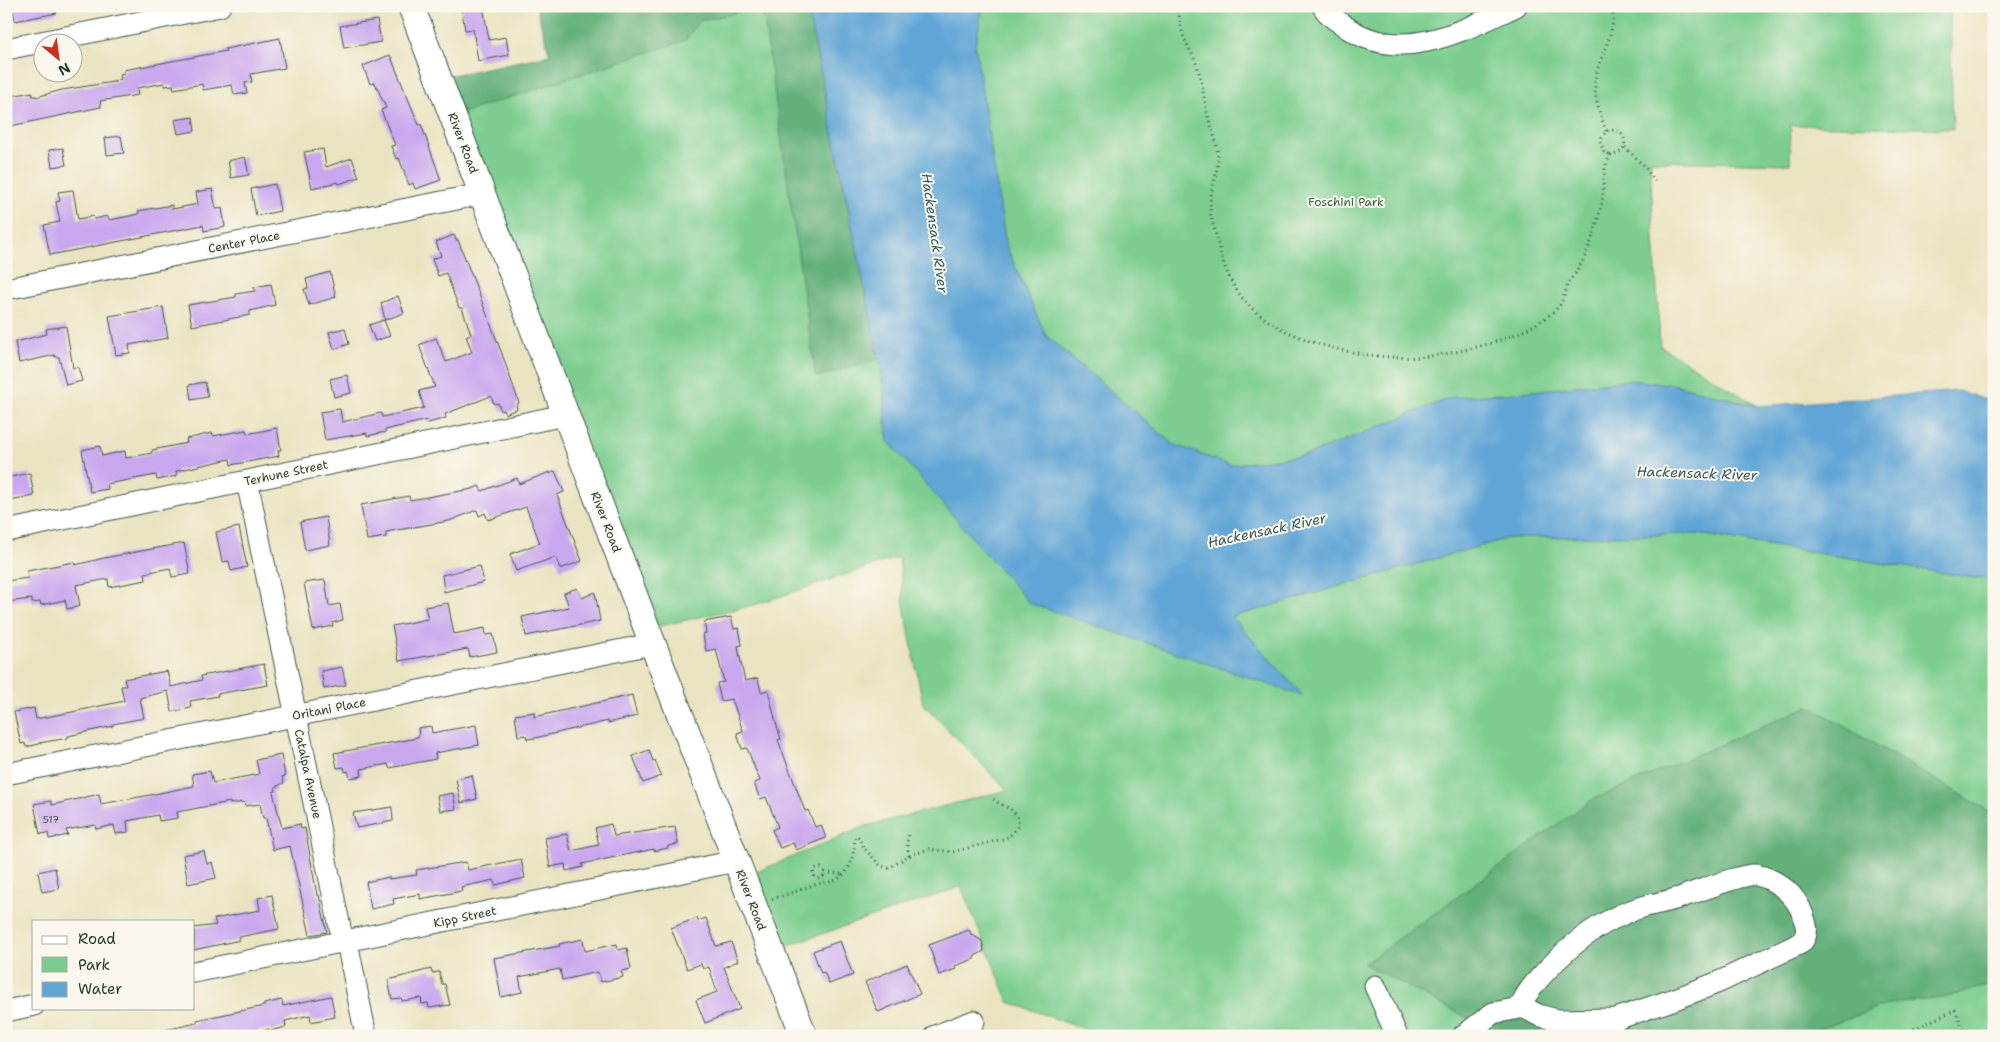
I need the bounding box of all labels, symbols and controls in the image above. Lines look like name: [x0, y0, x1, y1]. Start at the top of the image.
north arrow: [32, 32, 82, 82]
text: N: [55, 59, 74, 80]
street label: River Road: [444, 110, 482, 176]
water label: Hackensack River: [918, 172, 952, 294]
park label: Foschini Park: [1308, 194, 1384, 210]
street label: Center Place: [207, 227, 281, 257]
street label: Terhune Street: [243, 456, 329, 490]
water label: Hackensack River: [1636, 462, 1758, 484]
street label: River Road: [587, 489, 625, 555]
water label: Hackensack River: [1206, 509, 1328, 551]
street label: Oritani Place: [291, 694, 367, 724]
street label: Catalpa Avenue: [291, 728, 325, 820]
house number: 517: [43, 813, 59, 826]
street label: River Road: [732, 867, 770, 933]
street label: Kipp Street: [432, 903, 498, 931]
legend: [32, 920, 195, 1010]
text: Road: [78, 929, 116, 949]
text: Park: [78, 955, 110, 975]
text: Water: [78, 979, 122, 999]

